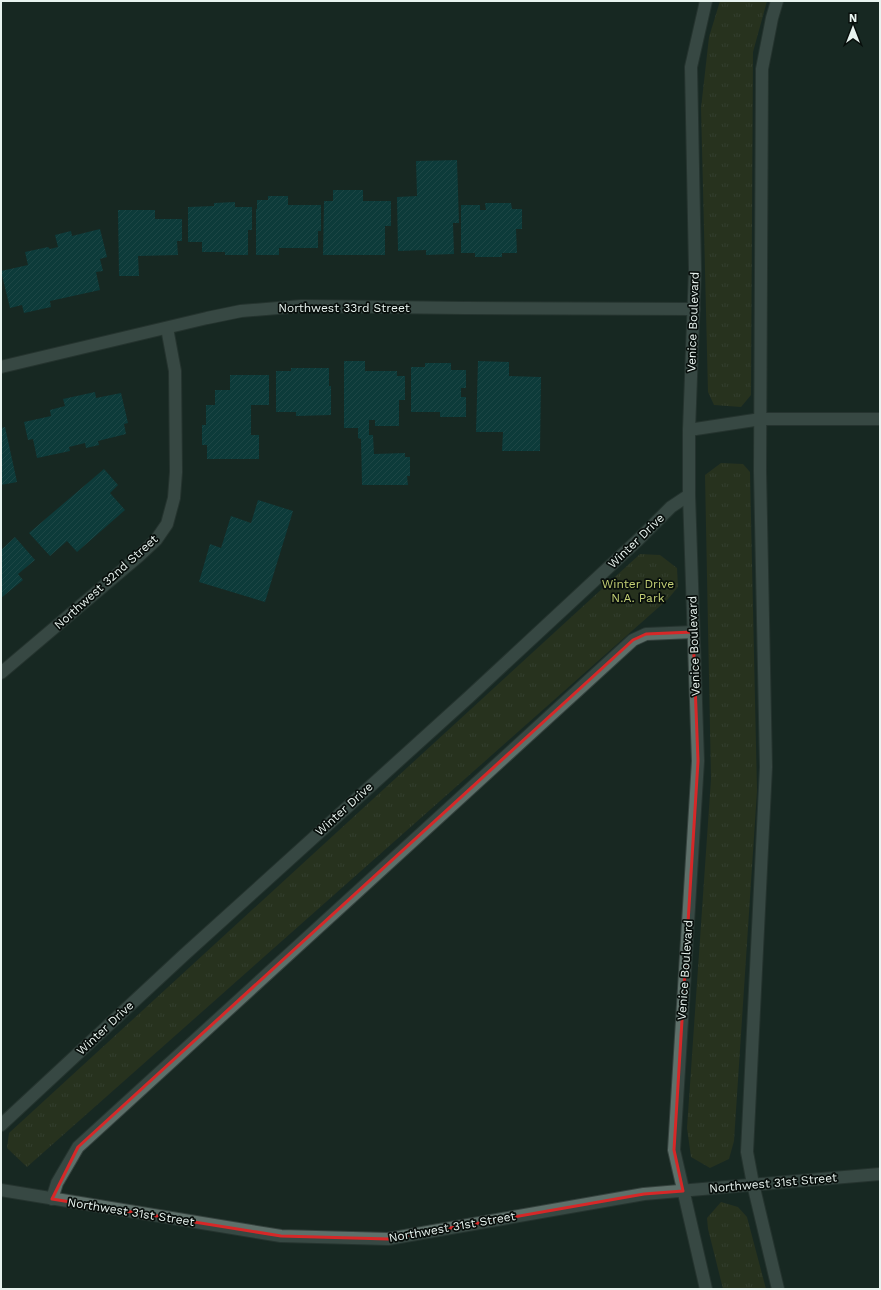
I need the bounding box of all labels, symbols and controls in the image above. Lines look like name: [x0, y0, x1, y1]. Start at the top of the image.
north arrow: [833, 8, 873, 48]
text: N: [849, 12, 857, 25]
street label: Venice Boulevard: [684, 272, 702, 372]
street label: Northwest 33rd Street: [278, 301, 410, 315]
street label: Winter Drive: [605, 511, 667, 571]
street label: Northwest 32nd Street: [51, 532, 161, 632]
park label: Winter Drive N.A. Park: [602, 577, 674, 605]
street label: Venice Boulevard: [685, 596, 703, 696]
street label: Winter Drive: [312, 779, 376, 838]
street label: Venice Boulevard: [675, 919, 695, 1021]
street label: Winter Drive: [74, 998, 136, 1058]
street label: Northwest 31st Street: [709, 1170, 837, 1196]
street label: Northwest 31st Street: [67, 1195, 195, 1229]
street label: Northwest 31st Street: [388, 1209, 516, 1245]

